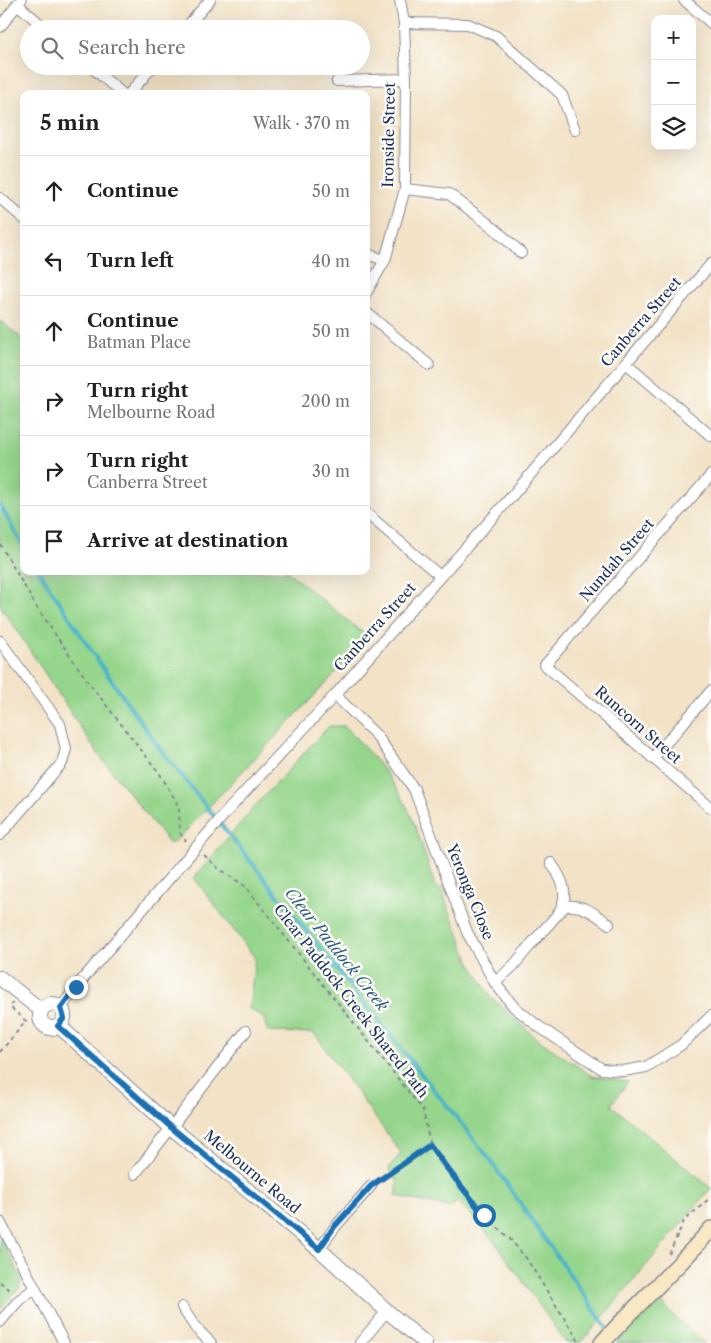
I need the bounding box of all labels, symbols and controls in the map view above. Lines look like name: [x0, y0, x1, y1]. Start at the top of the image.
map controls: [651, 15, 696, 150]
button: +: [651, 15, 696, 60]
search box: [20, 20, 370, 75]
icon: search: [38, 34, 66, 62]
text: Search here: [78, 36, 186, 59]
button: −: [651, 60, 696, 105]
street label: Ironside Street: [378, 81, 399, 188]
button: layers: [651, 105, 696, 150]
text: 5 min: [40, 110, 100, 135]
text: Walk · 370 m: [253, 113, 350, 133]
icon: ahead: [40, 177, 68, 205]
text: Continue: [87, 179, 179, 202]
text: 50 m: [312, 181, 350, 201]
icon: left: [40, 247, 68, 275]
text: Turn left: [87, 249, 174, 272]
text: 40 m: [311, 251, 350, 271]
street label: Canberra Street: [596, 272, 685, 371]
text: Continue: [87, 309, 179, 332]
icon: ahead: [40, 317, 68, 345]
text: 50 m: [312, 321, 350, 341]
text: Batman Place: [87, 332, 191, 352]
text: Turn right: [87, 379, 188, 402]
icon: right: [40, 387, 68, 415]
text: 200 m: [301, 391, 350, 411]
text: Melbourne Road: [87, 402, 215, 422]
text: Turn right: [87, 449, 188, 472]
icon: right: [40, 457, 68, 485]
text: 30 m: [312, 461, 350, 481]
text: Canberra Street: [87, 472, 208, 492]
street label: Nundah Street: [575, 514, 658, 605]
icon: arrive: [40, 527, 68, 555]
text: Arrive at destination: [87, 529, 288, 552]
street label: Canberra Street: [330, 578, 420, 675]
street label: Runcorn Street: [591, 682, 686, 768]
street label: Yeronga Close: [442, 840, 498, 943]
water label: Clear Paddock Creek: [281, 883, 393, 1015]
street label: Clear Paddock Creek Shared Path: [270, 900, 433, 1102]
route end: [65, 976, 88, 999]
street label: Melbourne Road: [200, 1126, 305, 1218]
route start: [473, 1204, 496, 1227]

